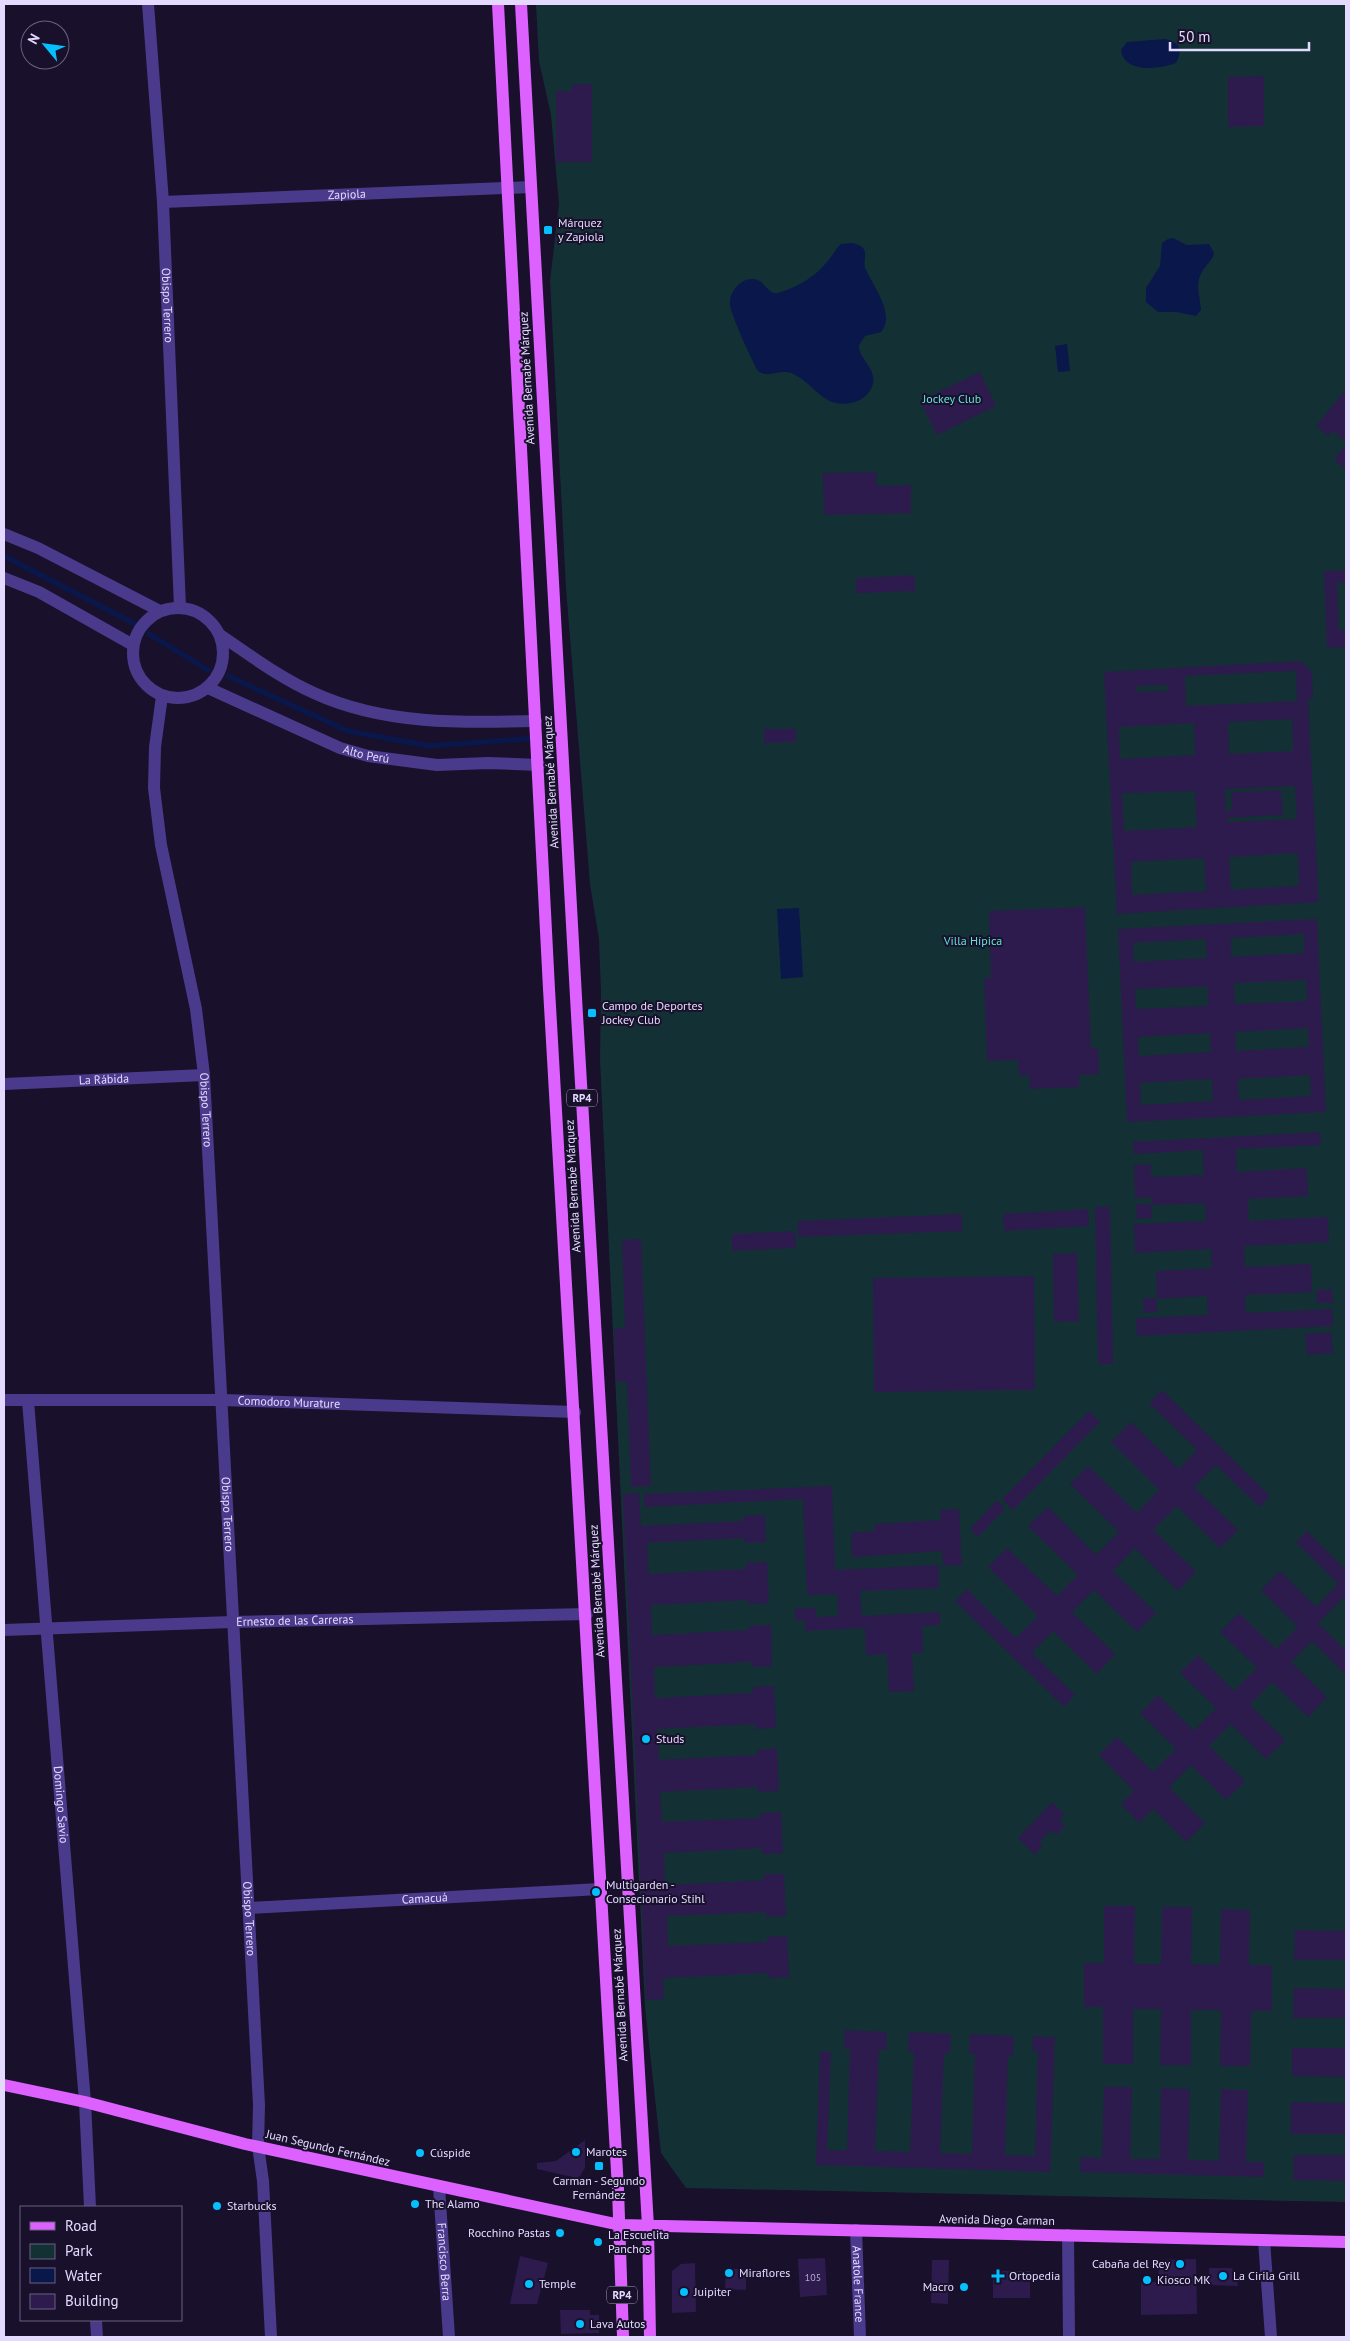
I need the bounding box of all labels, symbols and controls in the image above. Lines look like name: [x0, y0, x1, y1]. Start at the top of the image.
north arrow: [20, 20, 70, 70]
scale bar: [1170, 20, 1309, 52]
text: 50 m: [1178, 27, 1211, 46]
text: N: [24, 30, 44, 47]
street label: Zapiola: [328, 186, 366, 202]
place label: Márquez y Zapiola: [558, 215, 604, 244]
marker: Márquez y Zapiola: [542, 224, 554, 236]
street label: Obispo Terrero: [159, 268, 177, 343]
street label: Avenida Bernabé Márquez: [516, 311, 537, 445]
park label: Jockey Club: [922, 391, 981, 406]
street label: Avenida Bernabé Márquez: [540, 715, 561, 849]
street label: Alto Perú: [341, 741, 390, 766]
park label: Villa Hípica: [943, 933, 1002, 948]
place label: Campo de Deportes Jockey Club: [601, 998, 703, 1027]
marker: Campo de Deportes Jockey Club: [586, 1007, 598, 1019]
street label: La Rábida: [78, 1070, 129, 1088]
street label: Obispo Terrero: [197, 1072, 216, 1148]
road number: RP4: [567, 1090, 597, 1106]
street label: Avenida Bernabé Márquez: [562, 1119, 583, 1253]
street label: Comodoro Murature: [238, 1393, 340, 1411]
street label: Obispo Terrero: [218, 1476, 237, 1552]
street label: Avenida Bernabé Márquez: [586, 1524, 607, 1658]
street label: Ernesto de las Carreras: [236, 1611, 354, 1629]
place label: Studs: [656, 1731, 684, 1746]
marker: Studs: [640, 1733, 652, 1745]
street label: Domingo Savio: [51, 1765, 72, 1844]
place label: Multigarden - Consecionario Stihl: [606, 1877, 705, 1906]
street label: Obispo Terrero: [240, 1881, 259, 1956]
marker: Multigarden - Consecionario Stihl: [590, 1886, 602, 1898]
street label: Camacuá: [401, 1889, 448, 1907]
street label: Avenida Bernabé Márquez: [609, 1928, 630, 2062]
street label: Juan Segundo Fernández: [264, 2126, 392, 2169]
place label: Marotes: [586, 2144, 627, 2159]
place label: Cúspide: [430, 2145, 471, 2160]
marker: Marotes: [570, 2146, 582, 2158]
marker: Cúspide: [414, 2147, 426, 2159]
marker: Carman - Segundo Fernández: [593, 2160, 605, 2172]
place label: Carman - Segundo Fernández: [553, 2173, 645, 2202]
place label: The Alamo: [425, 2196, 480, 2211]
place label: Starbucks: [227, 2198, 277, 2213]
marker: The Alamo: [409, 2198, 421, 2210]
marker: Starbucks: [211, 2200, 223, 2212]
legend: [20, 2206, 182, 2321]
street label: Avenida Diego Carman: [939, 2211, 1055, 2228]
text: Road: [65, 2216, 97, 2235]
street label: Francisco Berra: [434, 2222, 455, 2302]
place label: Rocchino Pastas: [468, 2225, 550, 2240]
marker: Rocchino Pastas: [554, 2227, 566, 2239]
place label: La Escuelita Panchos: [608, 2227, 669, 2256]
marker: La Escuelita Panchos: [592, 2236, 604, 2248]
text: Park: [65, 2241, 93, 2260]
street label: Anatole France: [850, 2245, 867, 2323]
place label: Cabaña del Rey: [1092, 2256, 1170, 2271]
marker: Cabaña del Rey: [1174, 2258, 1186, 2270]
place label: Miraflores: [739, 2265, 790, 2280]
text: Water: [65, 2266, 102, 2285]
marker: Miraflores: [723, 2267, 735, 2279]
place label: Ortopedia: [1009, 2268, 1060, 2283]
place label: La Cirila Grill: [1233, 2268, 1300, 2283]
marker: Ortopedia: [991, 2269, 1005, 2283]
marker: La Cirila Grill: [1217, 2270, 1229, 2282]
house number: 105: [805, 2271, 821, 2284]
place label: Kiosco MK: [1157, 2272, 1211, 2287]
marker: Kiosco MK: [1141, 2274, 1153, 2286]
place label: Temple: [539, 2276, 576, 2291]
marker: Temple: [523, 2278, 535, 2290]
place label: Macro: [923, 2279, 954, 2294]
marker: Macro: [958, 2281, 970, 2293]
place label: Juipiter: [693, 2284, 731, 2299]
road number: RP4: [607, 2286, 637, 2304]
marker: Juipiter: [678, 2286, 690, 2298]
text: Building: [65, 2291, 119, 2310]
place label: Lava Autos: [590, 2316, 645, 2331]
marker: Lava Autos: [574, 2318, 586, 2330]

